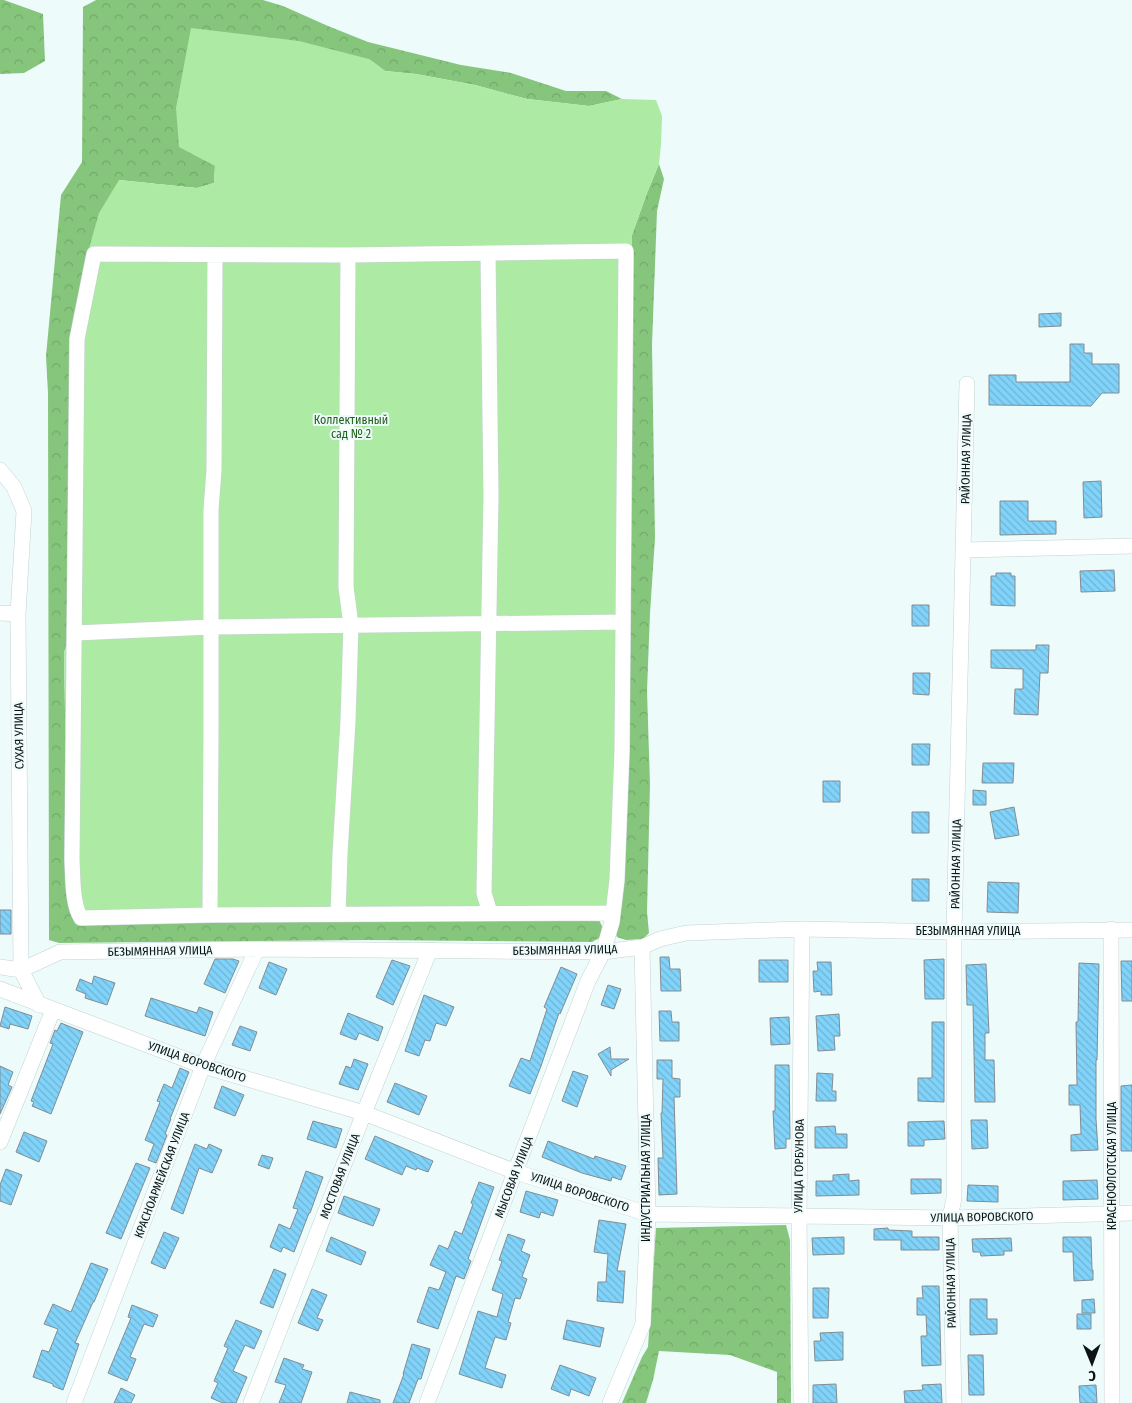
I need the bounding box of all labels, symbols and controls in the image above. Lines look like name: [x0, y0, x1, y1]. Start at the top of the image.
park label: Коллективный сад № 2: [314, 413, 388, 441]
street label: РАЙОННАЯ УЛИЦА: [957, 413, 974, 504]
street label: СУХАЯ УЛИЦА: [11, 702, 27, 770]
street label: РАЙОННАЯ УЛИЦА: [947, 818, 964, 909]
street label: БЕЗЫМЯННАЯ УЛИЦА: [915, 924, 1021, 938]
street label: БЕЗЫМЯННАЯ УЛИЦА: [512, 942, 618, 958]
street label: БЕЗЫМЯННАЯ УЛИЦА: [107, 943, 213, 959]
street label: УЛИЦА ВОРОВСКОГО: [145, 1038, 248, 1085]
street label: КРАСНОФЛОТСКАЯ УЛИЦА: [1105, 1101, 1119, 1230]
street label: КРАСНОАРМЕЙСКАЯ УЛИЦА: [130, 1109, 193, 1240]
street label: ИНДУСТРИАЛЬНАЯ УЛИЦА: [639, 1113, 653, 1242]
street label: УЛИЦА ГОРБУНОВА: [791, 1118, 807, 1214]
street label: МОСТОВАЯ УЛИЦА: [317, 1131, 363, 1221]
street label: МЫСОВАЯ УЛИЦА: [492, 1133, 536, 1220]
street label: УЛИЦА ВОРОВСКОГО: [528, 1169, 631, 1215]
street label: УЛИЦА ВОРОВСКОГО: [929, 1209, 1034, 1225]
street label: РАЙОННАЯ УЛИЦА: [942, 1237, 959, 1328]
north arrow: [1067, 1338, 1117, 1388]
text: С: [1088, 1367, 1096, 1384]

